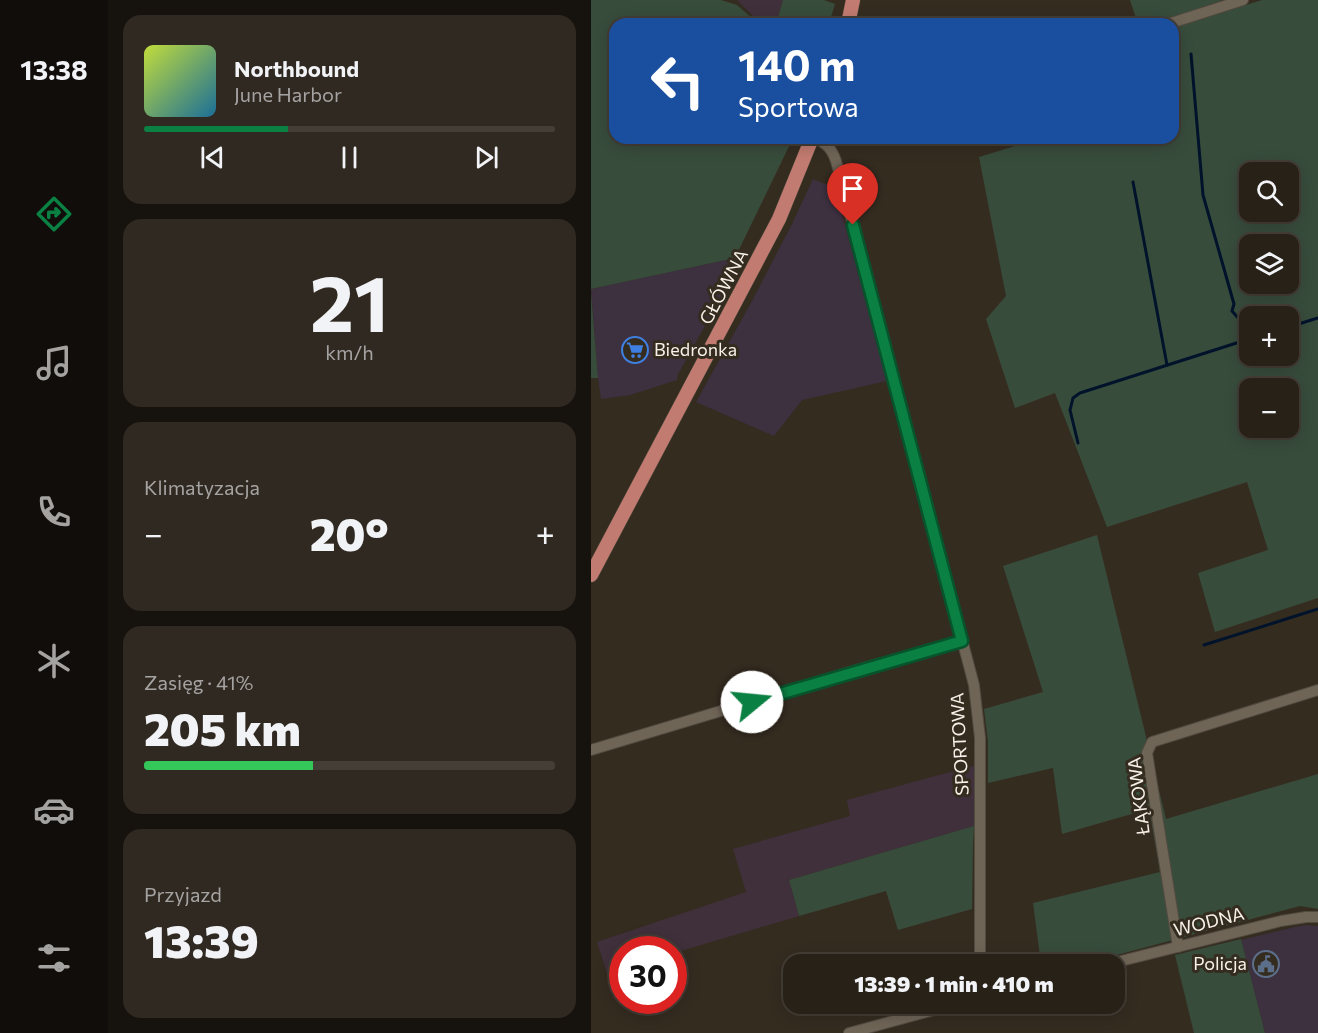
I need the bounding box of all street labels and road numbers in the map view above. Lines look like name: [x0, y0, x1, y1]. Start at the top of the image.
street label: GŁÓWNA: [694, 245, 752, 328]
street label: SPORTOWA: [945, 692, 973, 796]
street label: ŁĄKOWA: [1122, 756, 1154, 837]
street label: WODNA: [1171, 902, 1246, 940]

